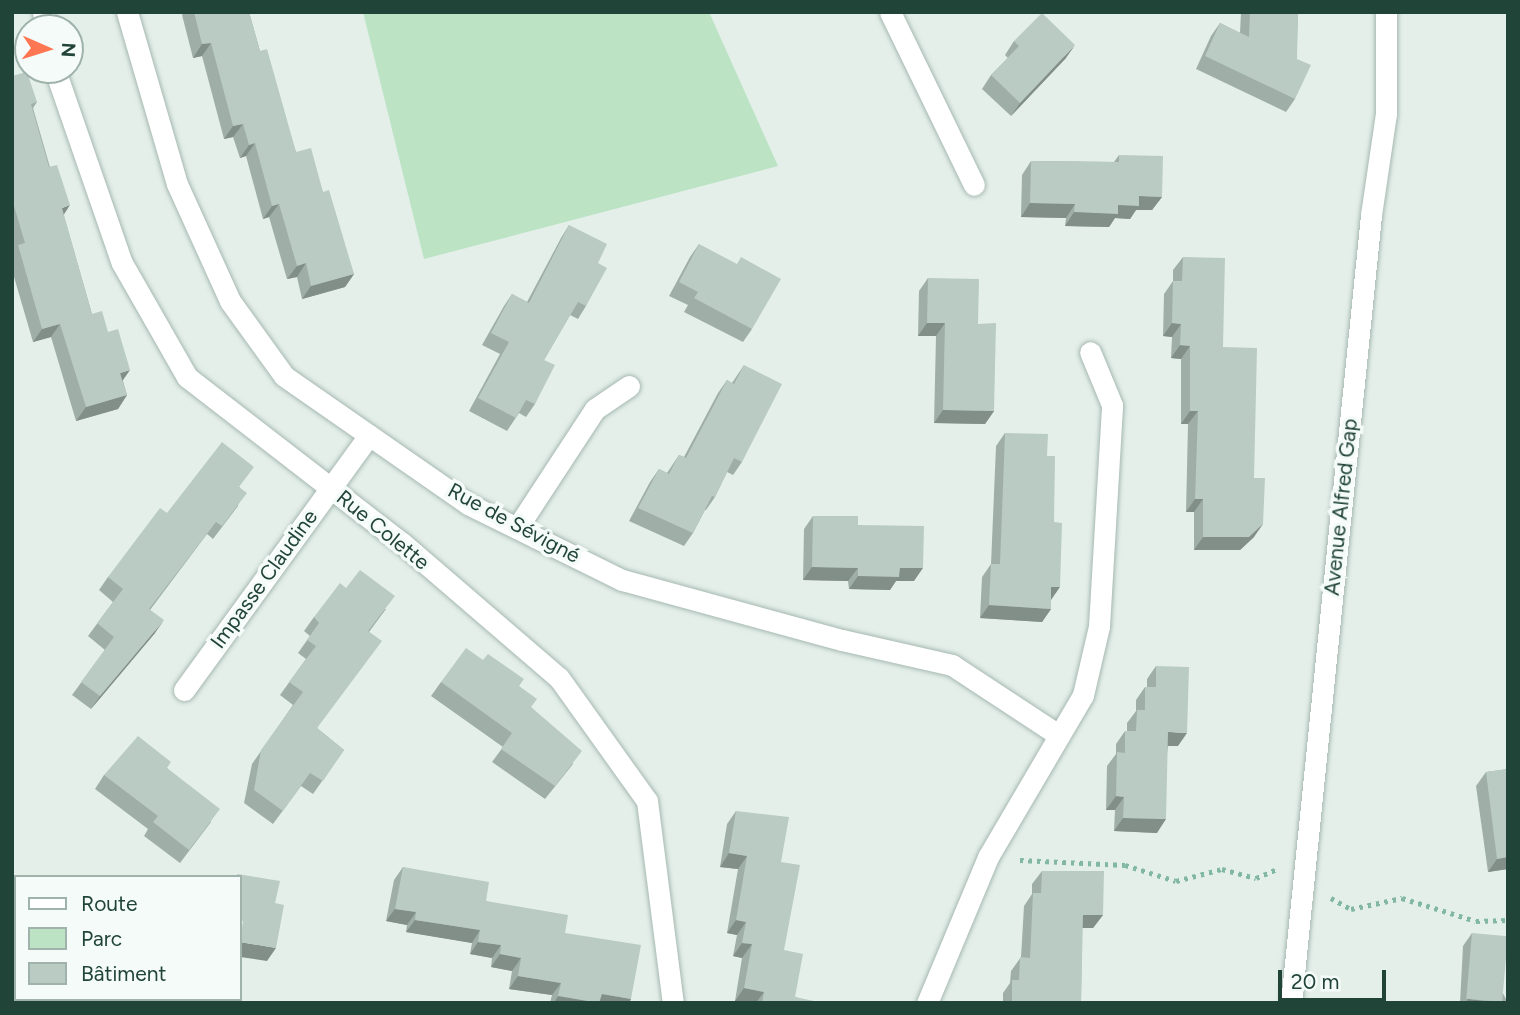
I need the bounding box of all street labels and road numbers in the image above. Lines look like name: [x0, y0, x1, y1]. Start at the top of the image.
street label: Avenue Alfred Gap: [1319, 417, 1363, 597]
street label: Rue de Sévigné: [444, 478, 584, 568]
street label: Rue Colette: [331, 485, 435, 575]
street label: Impasse Claudine: [205, 505, 323, 653]

